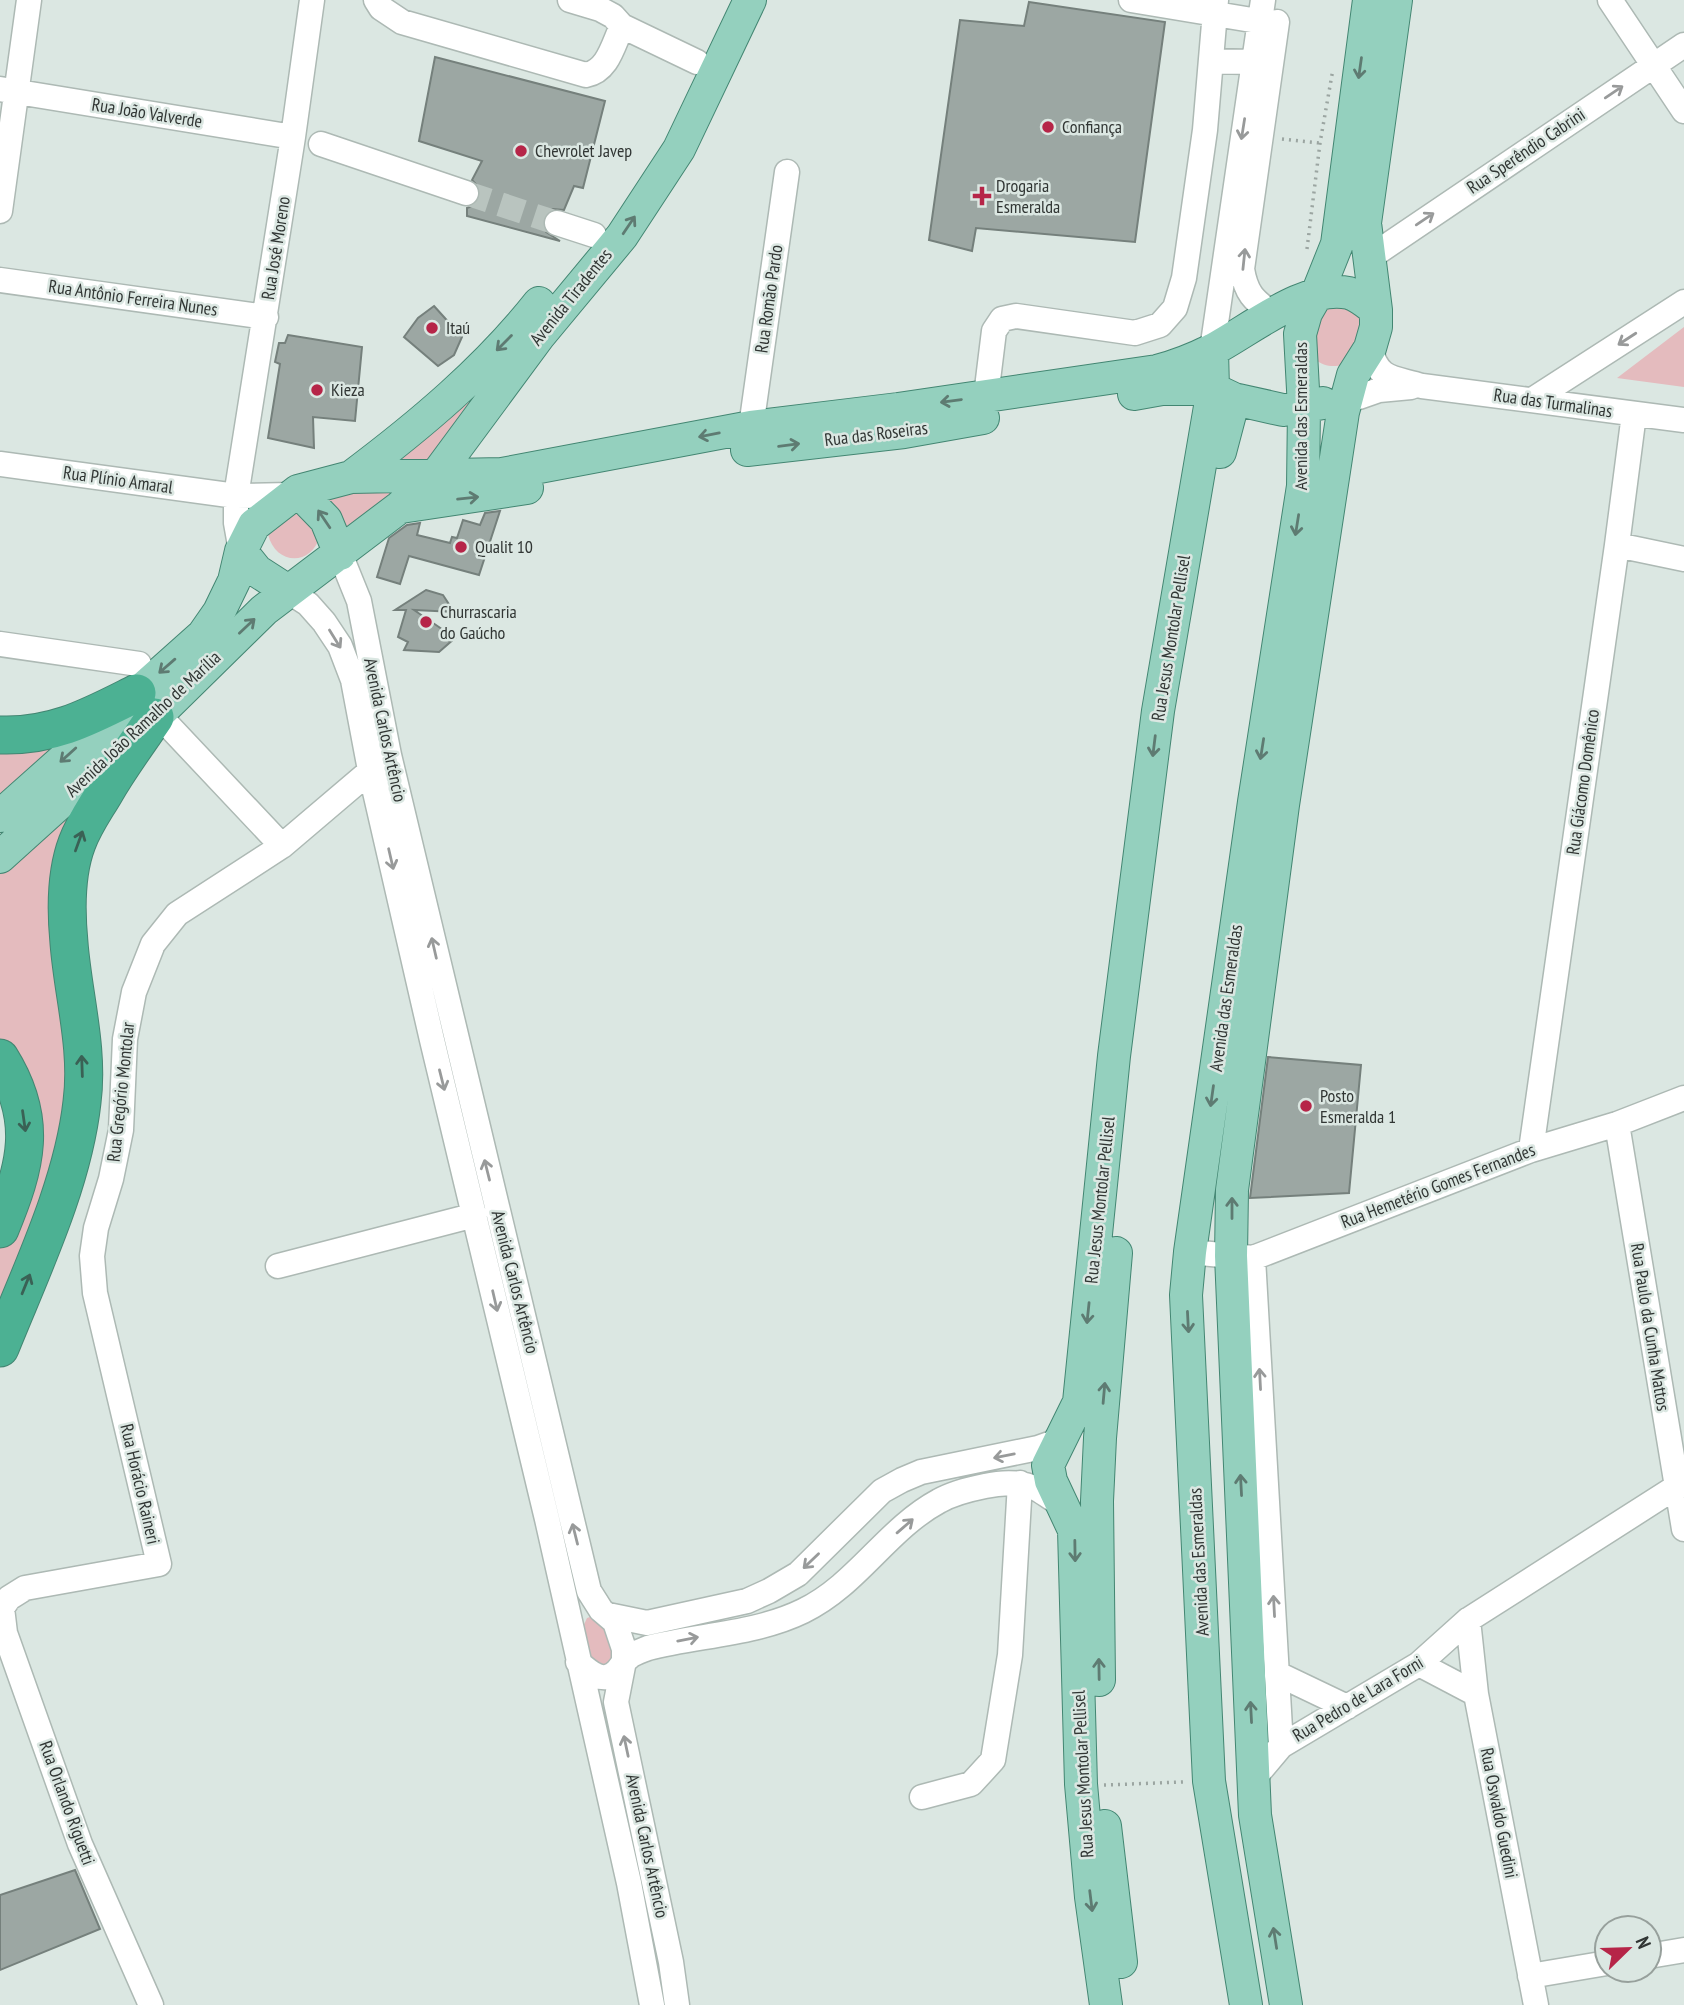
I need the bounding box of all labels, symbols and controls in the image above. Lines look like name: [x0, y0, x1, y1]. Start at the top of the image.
one-way arrow: [1354, 56, 1367, 79]
one-way arrow: [1604, 85, 1623, 100]
street label: Rua João Valverde: [90, 92, 204, 133]
street label: Rua Sperêndio Cabrini: [1462, 103, 1589, 199]
place label: Confiança: [1062, 115, 1122, 138]
one-way arrow: [1236, 117, 1249, 140]
marker: Confiança: [1040, 119, 1056, 135]
place label: Chevrolet Javep: [535, 139, 632, 162]
marker: Chevrolet Javep: [513, 143, 529, 159]
place label: Drogaria Esmeralda: [996, 174, 1060, 218]
marker: Drogaria Esmeralda: [974, 188, 990, 204]
street label: Rua José Moreno: [256, 194, 295, 301]
one-way arrow: [1415, 212, 1434, 226]
one-way arrow: [621, 216, 636, 235]
street label: Rua Romão Pardo: [750, 243, 788, 355]
street label: Avenida Tiradentes: [525, 244, 617, 350]
one-way arrow: [1237, 248, 1250, 271]
street label: Rua Antônio Ferreira Nunes: [47, 274, 219, 321]
place label: Itaú: [446, 316, 470, 339]
marker: Itaú: [424, 320, 440, 336]
one-way arrow: [1617, 332, 1637, 346]
one-way arrow: [496, 334, 513, 351]
street label: Avenida das Esmeraldas: [1289, 342, 1312, 490]
place label: Kieza: [331, 378, 365, 401]
marker: Kieza: [309, 382, 325, 398]
street label: Rua das Turmalinas: [1492, 383, 1614, 422]
one-way arrow: [940, 395, 963, 408]
street label: Rua das Roseiras: [823, 416, 929, 451]
one-way arrow: [698, 429, 721, 442]
one-way arrow: [777, 438, 799, 451]
street label: Rua Plínio Amaral: [62, 460, 175, 499]
one-way arrow: [456, 491, 478, 504]
one-way arrow: [317, 510, 331, 529]
one-way arrow: [1290, 513, 1303, 535]
place label: Qualit 10: [475, 535, 533, 558]
marker: Qualit 10: [453, 539, 469, 555]
street label: Rua Jesus Montolar Pellisel: [1146, 552, 1195, 723]
place label: Churrascaria do Gaúcho: [440, 600, 517, 644]
marker: Churrascaria do Gaúcho: [418, 614, 434, 630]
one-way arrow: [238, 618, 255, 635]
one-way arrow: [327, 629, 342, 648]
street label: Avenida João Ramalho de Marília: [60, 646, 225, 802]
street label: Avenida Carlos Artêncio: [359, 656, 412, 804]
one-way arrow: [159, 658, 176, 675]
street label: Rua Giácomo Domênico: [1561, 707, 1604, 856]
one-way arrow: [1147, 734, 1160, 757]
one-way arrow: [1256, 738, 1269, 760]
one-way arrow: [60, 746, 77, 763]
one-way arrow: [73, 830, 86, 852]
one-way arrow: [384, 847, 398, 870]
street label: Avenida das Esmeraldas: [1204, 923, 1247, 1073]
one-way arrow: [427, 937, 441, 960]
street label: Rua Gregório Montolar: [102, 1021, 139, 1163]
one-way arrow: [76, 1055, 89, 1078]
one-way arrow: [436, 1068, 449, 1091]
one-way arrow: [1205, 1084, 1218, 1107]
place label: Posto Esmeralda 1: [1320, 1084, 1396, 1128]
marker: Posto Esmeralda 1: [1298, 1098, 1314, 1114]
one-way arrow: [18, 1109, 31, 1132]
street label: Rua Jesus Montolar Pellisel: [1079, 1114, 1120, 1285]
street label: Rua Hemetério Gomes Fernandes: [1337, 1138, 1538, 1233]
one-way arrow: [480, 1159, 493, 1181]
one-way arrow: [1225, 1197, 1238, 1220]
street label: Avenida Carlos Artêncio: [487, 1208, 544, 1356]
street label: Rua Paulo da Cunha Mattos: [1626, 1241, 1675, 1413]
one-way arrow: [20, 1274, 33, 1296]
one-way arrow: [489, 1290, 502, 1312]
one-way arrow: [1081, 1301, 1094, 1323]
one-way arrow: [1181, 1310, 1194, 1333]
one-way arrow: [1254, 1368, 1267, 1391]
one-way arrow: [1098, 1382, 1111, 1404]
street label: Rua Horácio Raineri: [115, 1421, 166, 1546]
one-way arrow: [993, 1450, 1016, 1463]
one-way arrow: [1235, 1473, 1248, 1496]
street label: Avenida das Esmeraldas: [1183, 1487, 1214, 1637]
one-way arrow: [896, 1518, 914, 1534]
one-way arrow: [568, 1523, 581, 1545]
one-way arrow: [1068, 1540, 1081, 1563]
one-way arrow: [803, 1552, 820, 1569]
one-way arrow: [1267, 1595, 1280, 1618]
one-way arrow: [676, 1632, 699, 1646]
street label: Rua Pedro de Lara Forni: [1288, 1651, 1427, 1747]
one-way arrow: [1092, 1658, 1106, 1681]
street label: Rua Jesus Montolar Pellisel: [1067, 1689, 1098, 1858]
one-way arrow: [1245, 1701, 1258, 1724]
one-way arrow: [618, 1735, 632, 1758]
street label: Rua Orlando Riguetti: [34, 1738, 101, 1868]
street label: Rua Oswaldo Guedini: [1476, 1746, 1523, 1880]
street label: Avenida Carlos Artêncio: [621, 1772, 674, 1920]
one-way arrow: [1085, 1889, 1098, 1912]
north arrow: [1593, 1914, 1663, 1984]
one-way arrow: [1268, 1927, 1281, 1950]
text: N: [1631, 1933, 1657, 1952]

